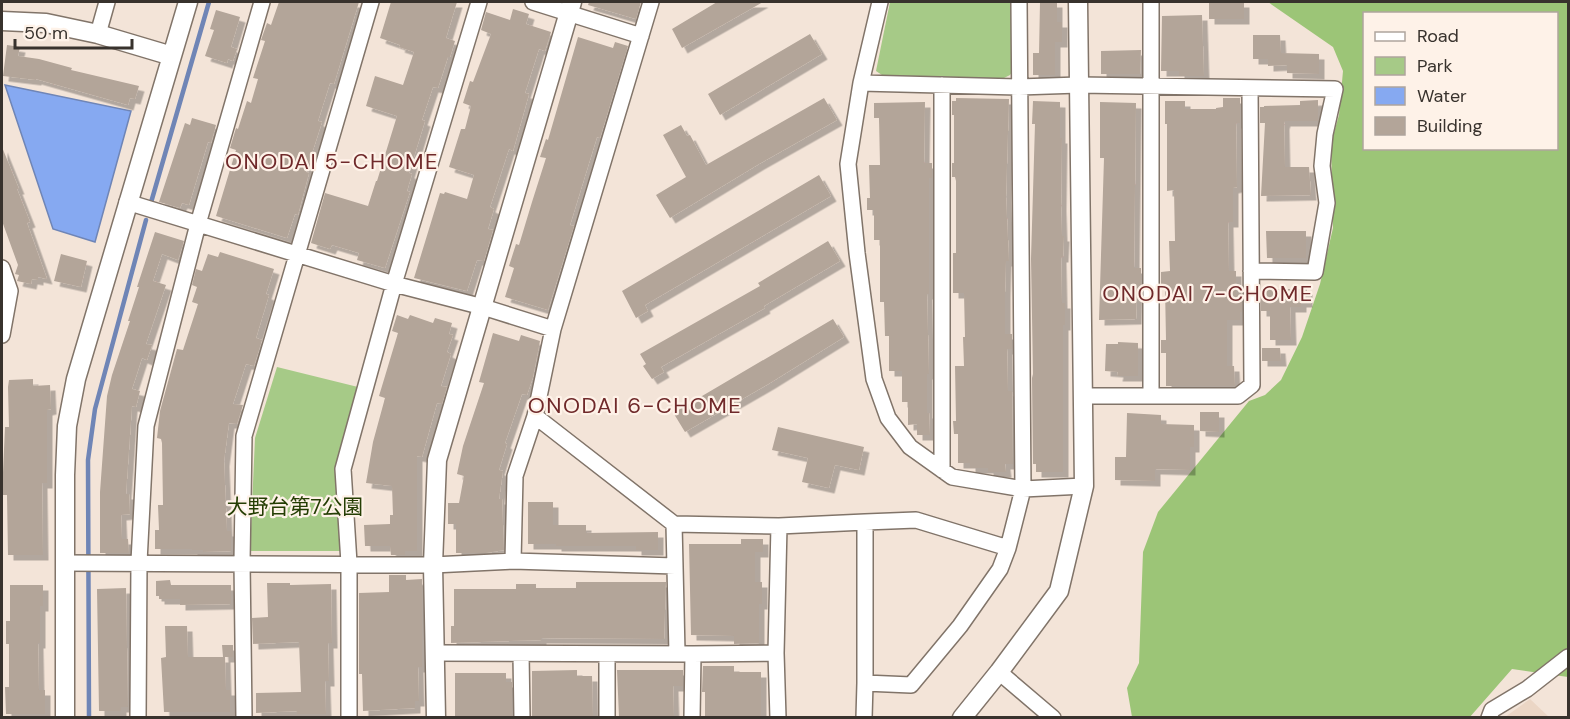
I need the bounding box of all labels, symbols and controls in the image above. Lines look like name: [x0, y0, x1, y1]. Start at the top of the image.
scale bar: [15, 12, 132, 50]
legend: [1363, 12, 1558, 150]
text: 50 m: [24, 21, 68, 45]
text: Road: [1417, 24, 1459, 48]
text: Park: [1417, 54, 1453, 78]
text: Water: [1417, 84, 1467, 108]
text: Building: [1417, 114, 1482, 138]
district label: ONODAI 5-CHOME: [225, 147, 439, 176]
district label: ONODAI 7-CHOME: [1102, 279, 1314, 308]
district label: ONODAI 6-CHOME: [528, 391, 742, 420]
park label: 大野台第7公園: [226, 493, 364, 521]

